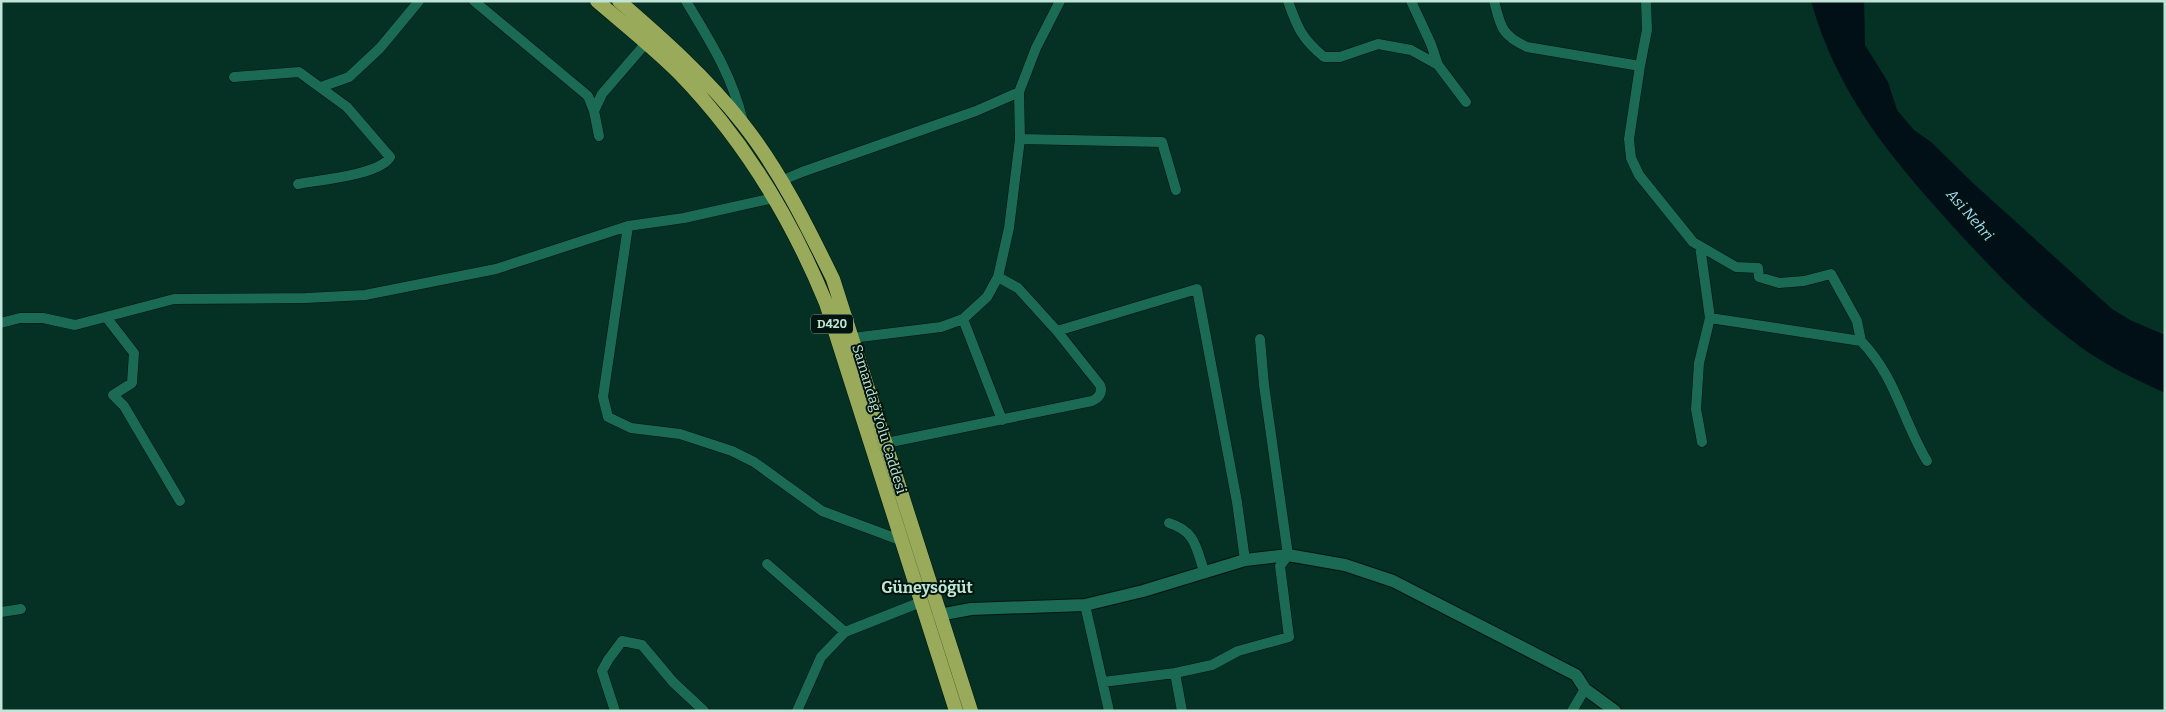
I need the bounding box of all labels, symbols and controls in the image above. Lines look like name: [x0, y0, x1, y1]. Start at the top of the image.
water label: Asi Nehri: [1942, 185, 1997, 244]
road number: D420: [811, 314, 853, 334]
street label: Samandağ Yolu Caddesi: [848, 342, 910, 496]
district label: Güneysöğüt: [881, 578, 973, 597]

